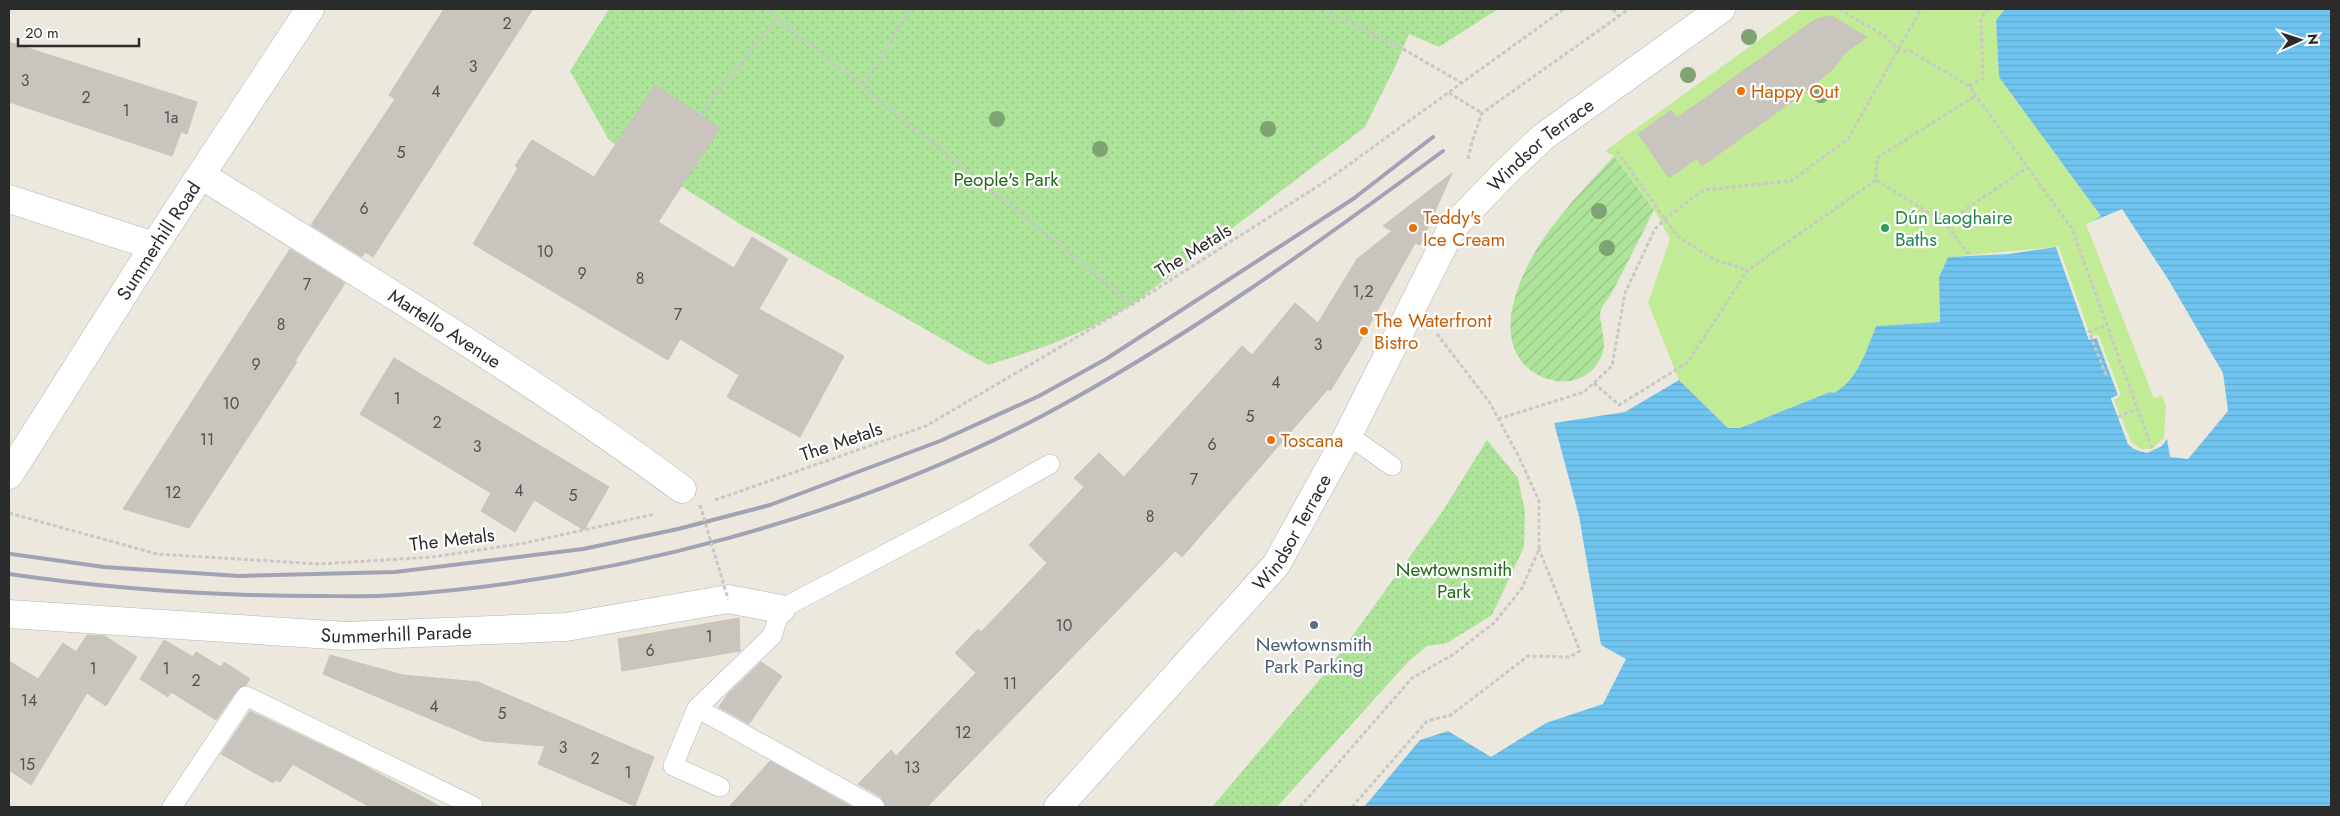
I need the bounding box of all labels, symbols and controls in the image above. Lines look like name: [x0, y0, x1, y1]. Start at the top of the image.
house number: 2: [502, 12, 512, 35]
scale bar: [18, 15, 139, 47]
north arrow: [2275, 15, 2325, 65]
text: 20 m: [25, 22, 59, 44]
text: N: [2303, 33, 2323, 45]
house number: 3: [469, 55, 478, 78]
house number: 3: [21, 69, 30, 92]
place label: Happy Out: [1751, 78, 1839, 105]
house number: 4: [431, 80, 441, 103]
marker: Happy Out: [1735, 85, 1747, 97]
house number: 2: [81, 86, 91, 109]
street label: Windsor Terrace: [1481, 92, 1600, 198]
house number: 1: [122, 99, 130, 122]
house number: 1a: [164, 106, 178, 129]
house number: 5: [396, 141, 406, 164]
park label: People's Park: [953, 166, 1059, 193]
street label: Summerhill Road: [110, 176, 207, 305]
house number: 6: [359, 197, 369, 220]
place label: Teddy's Ice Cream: [1423, 204, 1505, 253]
place label: Dún Laoghaire Baths: [1895, 204, 2013, 253]
street label: The Metals: [1150, 216, 1237, 284]
marker: Teddy's Ice Cream: [1407, 222, 1419, 234]
marker: Dún Laoghaire Baths: [1879, 222, 1891, 234]
house number: 10: [537, 240, 553, 263]
house number: 9: [577, 262, 587, 285]
house number: 8: [636, 267, 644, 290]
house number: 7: [303, 273, 312, 296]
house number: 1,2: [1352, 280, 1374, 303]
street label: Martello Avenue: [383, 282, 507, 375]
house number: 7: [674, 303, 683, 326]
place label: The Waterfront Bistro: [1374, 307, 1492, 356]
house number: 8: [277, 313, 285, 336]
marker: The Waterfront Bistro: [1358, 325, 1370, 337]
house number: 3: [1314, 333, 1323, 356]
house number: 9: [251, 353, 261, 376]
house number: 4: [1271, 371, 1281, 394]
house number: 1: [393, 387, 401, 410]
house number: 10: [223, 392, 239, 415]
house number: 5: [1245, 405, 1255, 428]
house number: 2: [432, 411, 442, 434]
street label: The Metals: [796, 415, 886, 468]
place label: Toscana: [1281, 427, 1343, 454]
house number: 11: [200, 428, 214, 451]
house number: 6: [1207, 433, 1217, 456]
marker: Toscana: [1265, 434, 1277, 446]
house number: 3: [473, 435, 482, 458]
house number: 7: [1190, 468, 1199, 491]
street label: Windsor Terrace: [1246, 469, 1338, 597]
house number: 4: [514, 479, 524, 502]
house number: 12: [165, 481, 181, 504]
house number: 5: [568, 484, 578, 507]
house number: 8: [1146, 505, 1154, 528]
street label: The Metals: [408, 521, 496, 558]
park label: Newtownsmith Park: [1396, 556, 1512, 605]
house number: 10: [1056, 614, 1072, 637]
street label: Summerhill Parade: [320, 618, 472, 650]
marker: Newtownsmith Park Parking: [1308, 619, 1320, 631]
house number: 1: [705, 625, 713, 648]
place label: Newtownsmith Park Parking: [1256, 631, 1372, 680]
house number: 6: [645, 639, 655, 662]
house number: 1: [89, 657, 97, 680]
house number: 1: [162, 657, 170, 680]
house number: 2: [191, 669, 201, 692]
house number: 11: [1003, 672, 1017, 695]
house number: 14: [21, 689, 37, 712]
house number: 4: [429, 695, 439, 718]
house number: 5: [497, 702, 507, 725]
house number: 12: [955, 721, 971, 744]
house number: 3: [559, 736, 568, 759]
house number: 2: [590, 747, 600, 770]
house number: 15: [19, 753, 35, 776]
house number: 13: [904, 756, 920, 779]
house number: 1: [624, 761, 632, 784]

